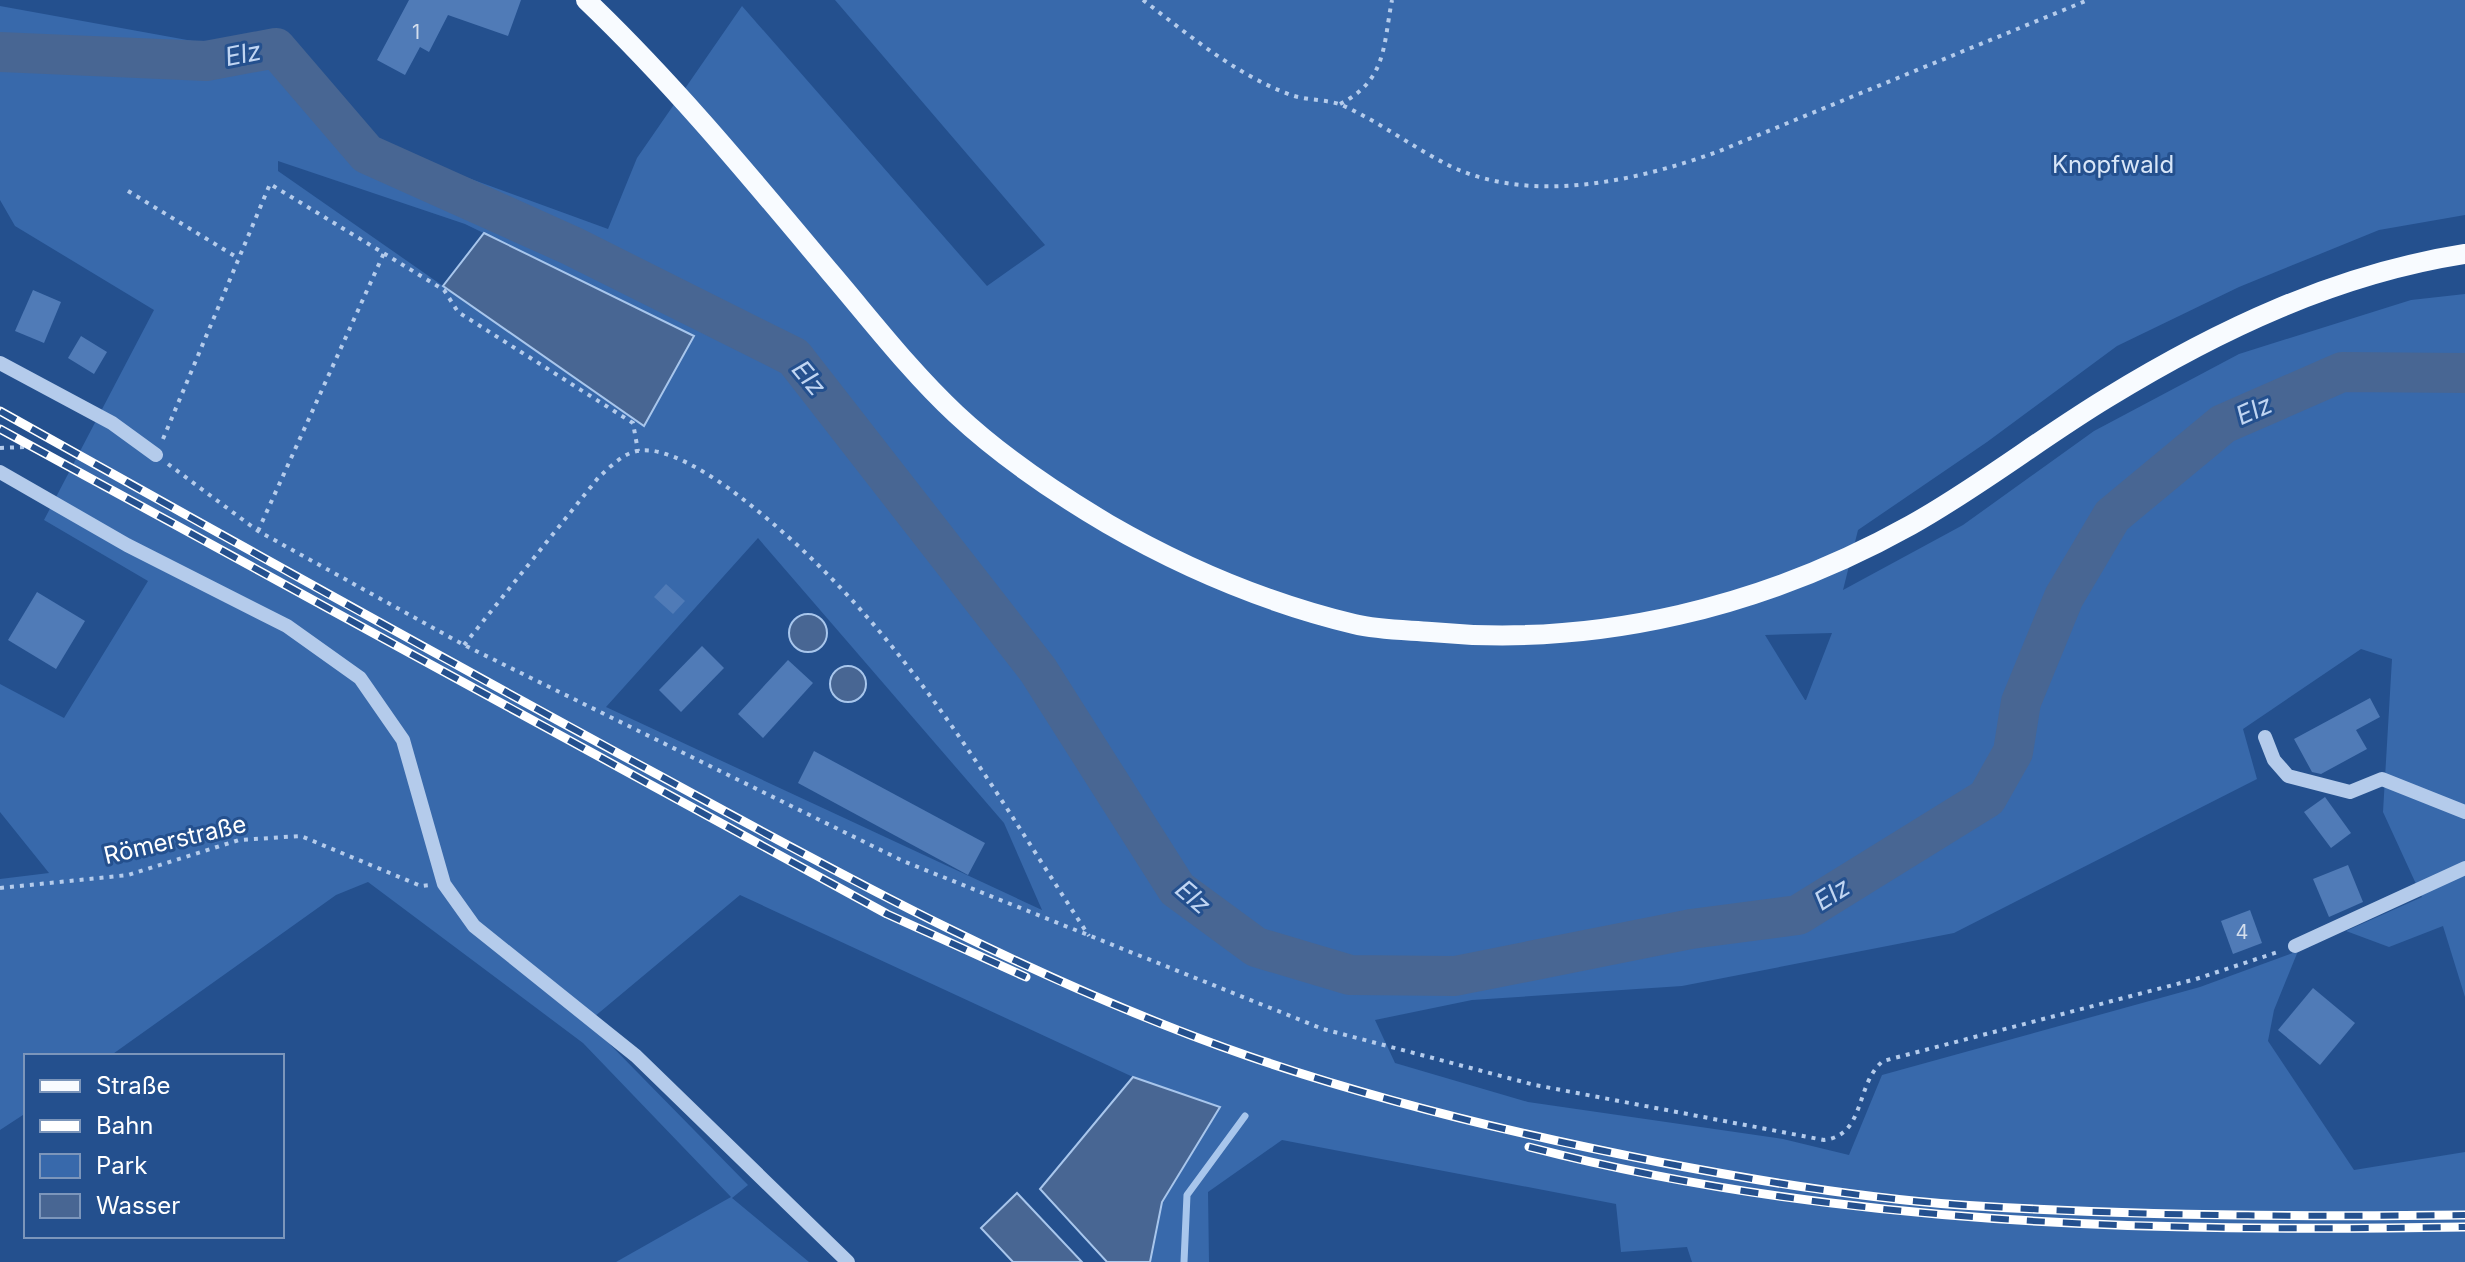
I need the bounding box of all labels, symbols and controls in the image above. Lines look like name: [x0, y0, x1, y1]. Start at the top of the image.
house number: 1: [412, 20, 420, 44]
water label: Elz: [222, 35, 264, 72]
park label: Knopfwald: [2052, 150, 2174, 179]
water label: Elz: [786, 354, 833, 402]
water label: Elz: [2231, 388, 2277, 431]
street label: Römerstraße: [101, 809, 249, 870]
water label: Elz: [1808, 871, 1855, 916]
water label: Elz: [1169, 873, 1217, 920]
house number: 4: [2236, 920, 2248, 944]
legend: [24, 1054, 284, 1238]
text: Straße: [96, 1071, 171, 1100]
text: Bahn: [96, 1111, 154, 1140]
text: Park: [96, 1151, 147, 1180]
text: Wasser: [96, 1191, 180, 1220]

